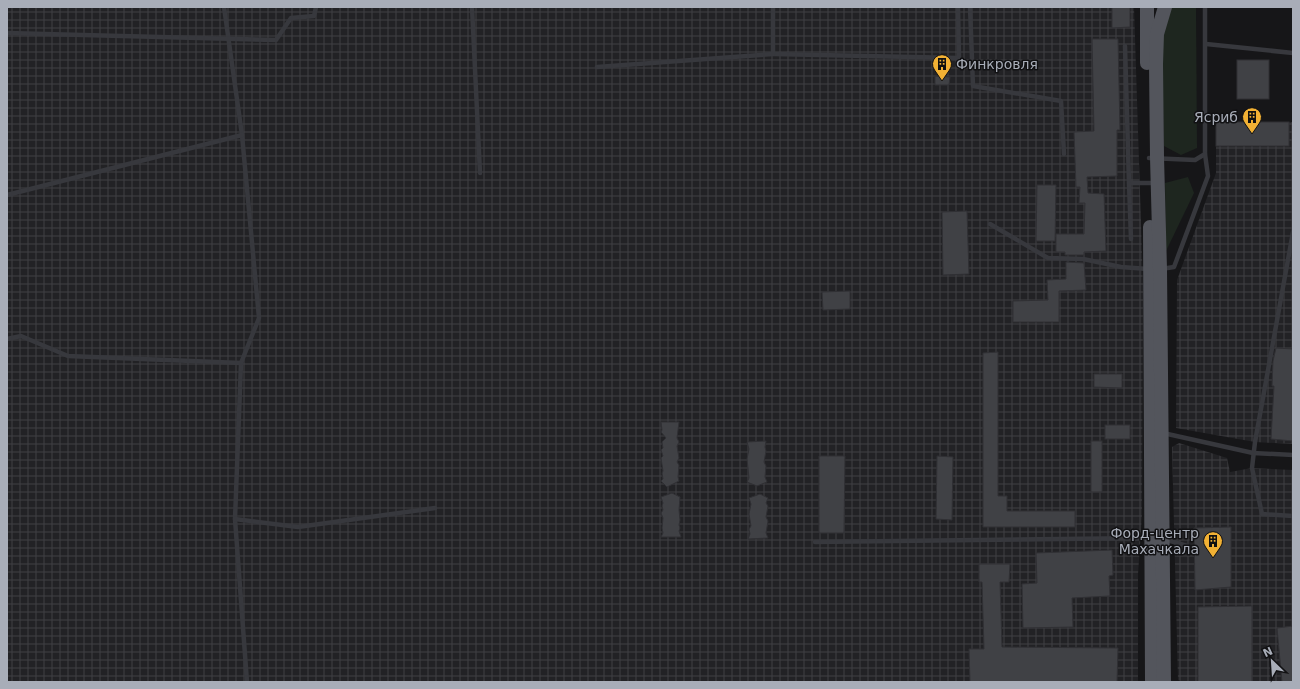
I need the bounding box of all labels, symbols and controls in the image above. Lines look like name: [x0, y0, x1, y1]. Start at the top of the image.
building icon: Финкровля: [931, 53, 953, 81]
place label: Финкровля: [956, 56, 1038, 72]
building icon: Ясриб: [1241, 106, 1263, 134]
place label: Ясриб: [1194, 109, 1238, 125]
place label: Форд-центр Махачкала: [1110, 525, 1199, 557]
building icon: Форд-центр Махачкала: [1202, 530, 1224, 558]
north arrow: [1252, 641, 1292, 681]
text: N: [1261, 645, 1275, 660]

